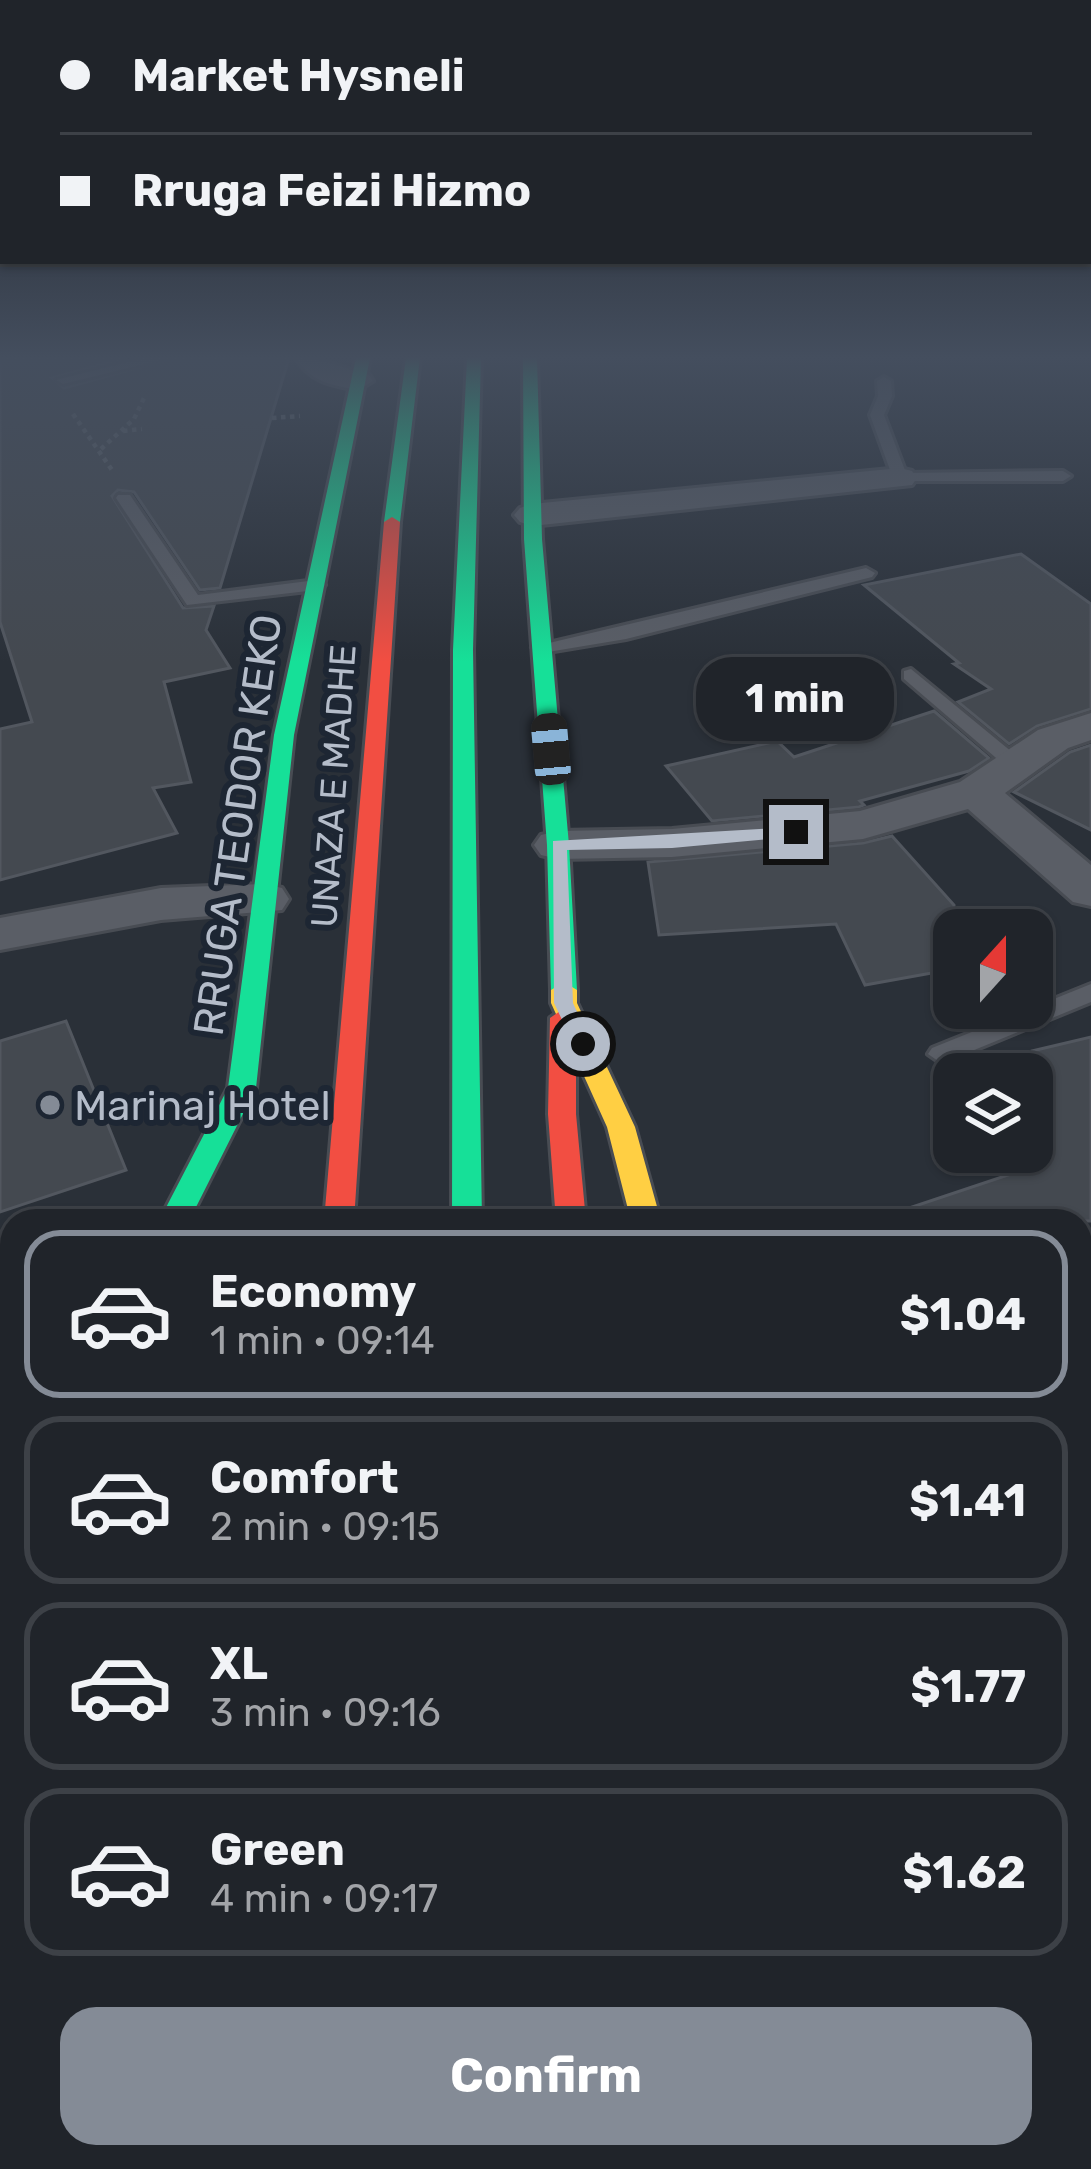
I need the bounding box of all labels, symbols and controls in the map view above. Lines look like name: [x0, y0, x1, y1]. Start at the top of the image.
text: Market Hysneli: [132, 49, 465, 102]
text: Rruga Feizi Hizmo: [132, 164, 531, 217]
street label: RRUGA TEODOR KEKO: [184, 611, 292, 1039]
street label: UNAZA E MADHE: [302, 643, 365, 929]
callout: 1 min: [697, 658, 895, 742]
text: 1 min: [745, 676, 845, 722]
car: [530, 712, 572, 786]
route end: [769, 805, 823, 859]
north arrow: [933, 909, 1053, 1029]
map controls: [933, 909, 1053, 1173]
route start: [556, 1017, 610, 1071]
button: layers: [933, 1053, 1053, 1173]
place label: Marinaj Hotel: [74, 1081, 331, 1131]
marker: Marinaj Hotel: [37, 1092, 63, 1118]
icon: car: [66, 1260, 174, 1368]
text: Economy: [210, 1265, 416, 1318]
text: $1.04: [900, 1288, 1026, 1341]
text: 1 min · 09:14: [210, 1318, 435, 1364]
icon: car: [66, 1446, 174, 1554]
text: Comfort: [210, 1451, 399, 1504]
text: $1.41: [909, 1474, 1026, 1527]
text: 2 min · 09:15: [210, 1504, 440, 1550]
icon: car: [66, 1632, 174, 1740]
text: XL: [210, 1637, 268, 1690]
text: $1.77: [911, 1660, 1026, 1713]
text: 3 min · 09:16: [210, 1690, 441, 1736]
icon: car: [66, 1818, 174, 1926]
text: Green: [210, 1823, 345, 1876]
text: $1.62: [902, 1846, 1026, 1899]
text: 4 min · 09:17: [210, 1876, 438, 1922]
button: Confirm: [60, 2007, 1032, 2145]

